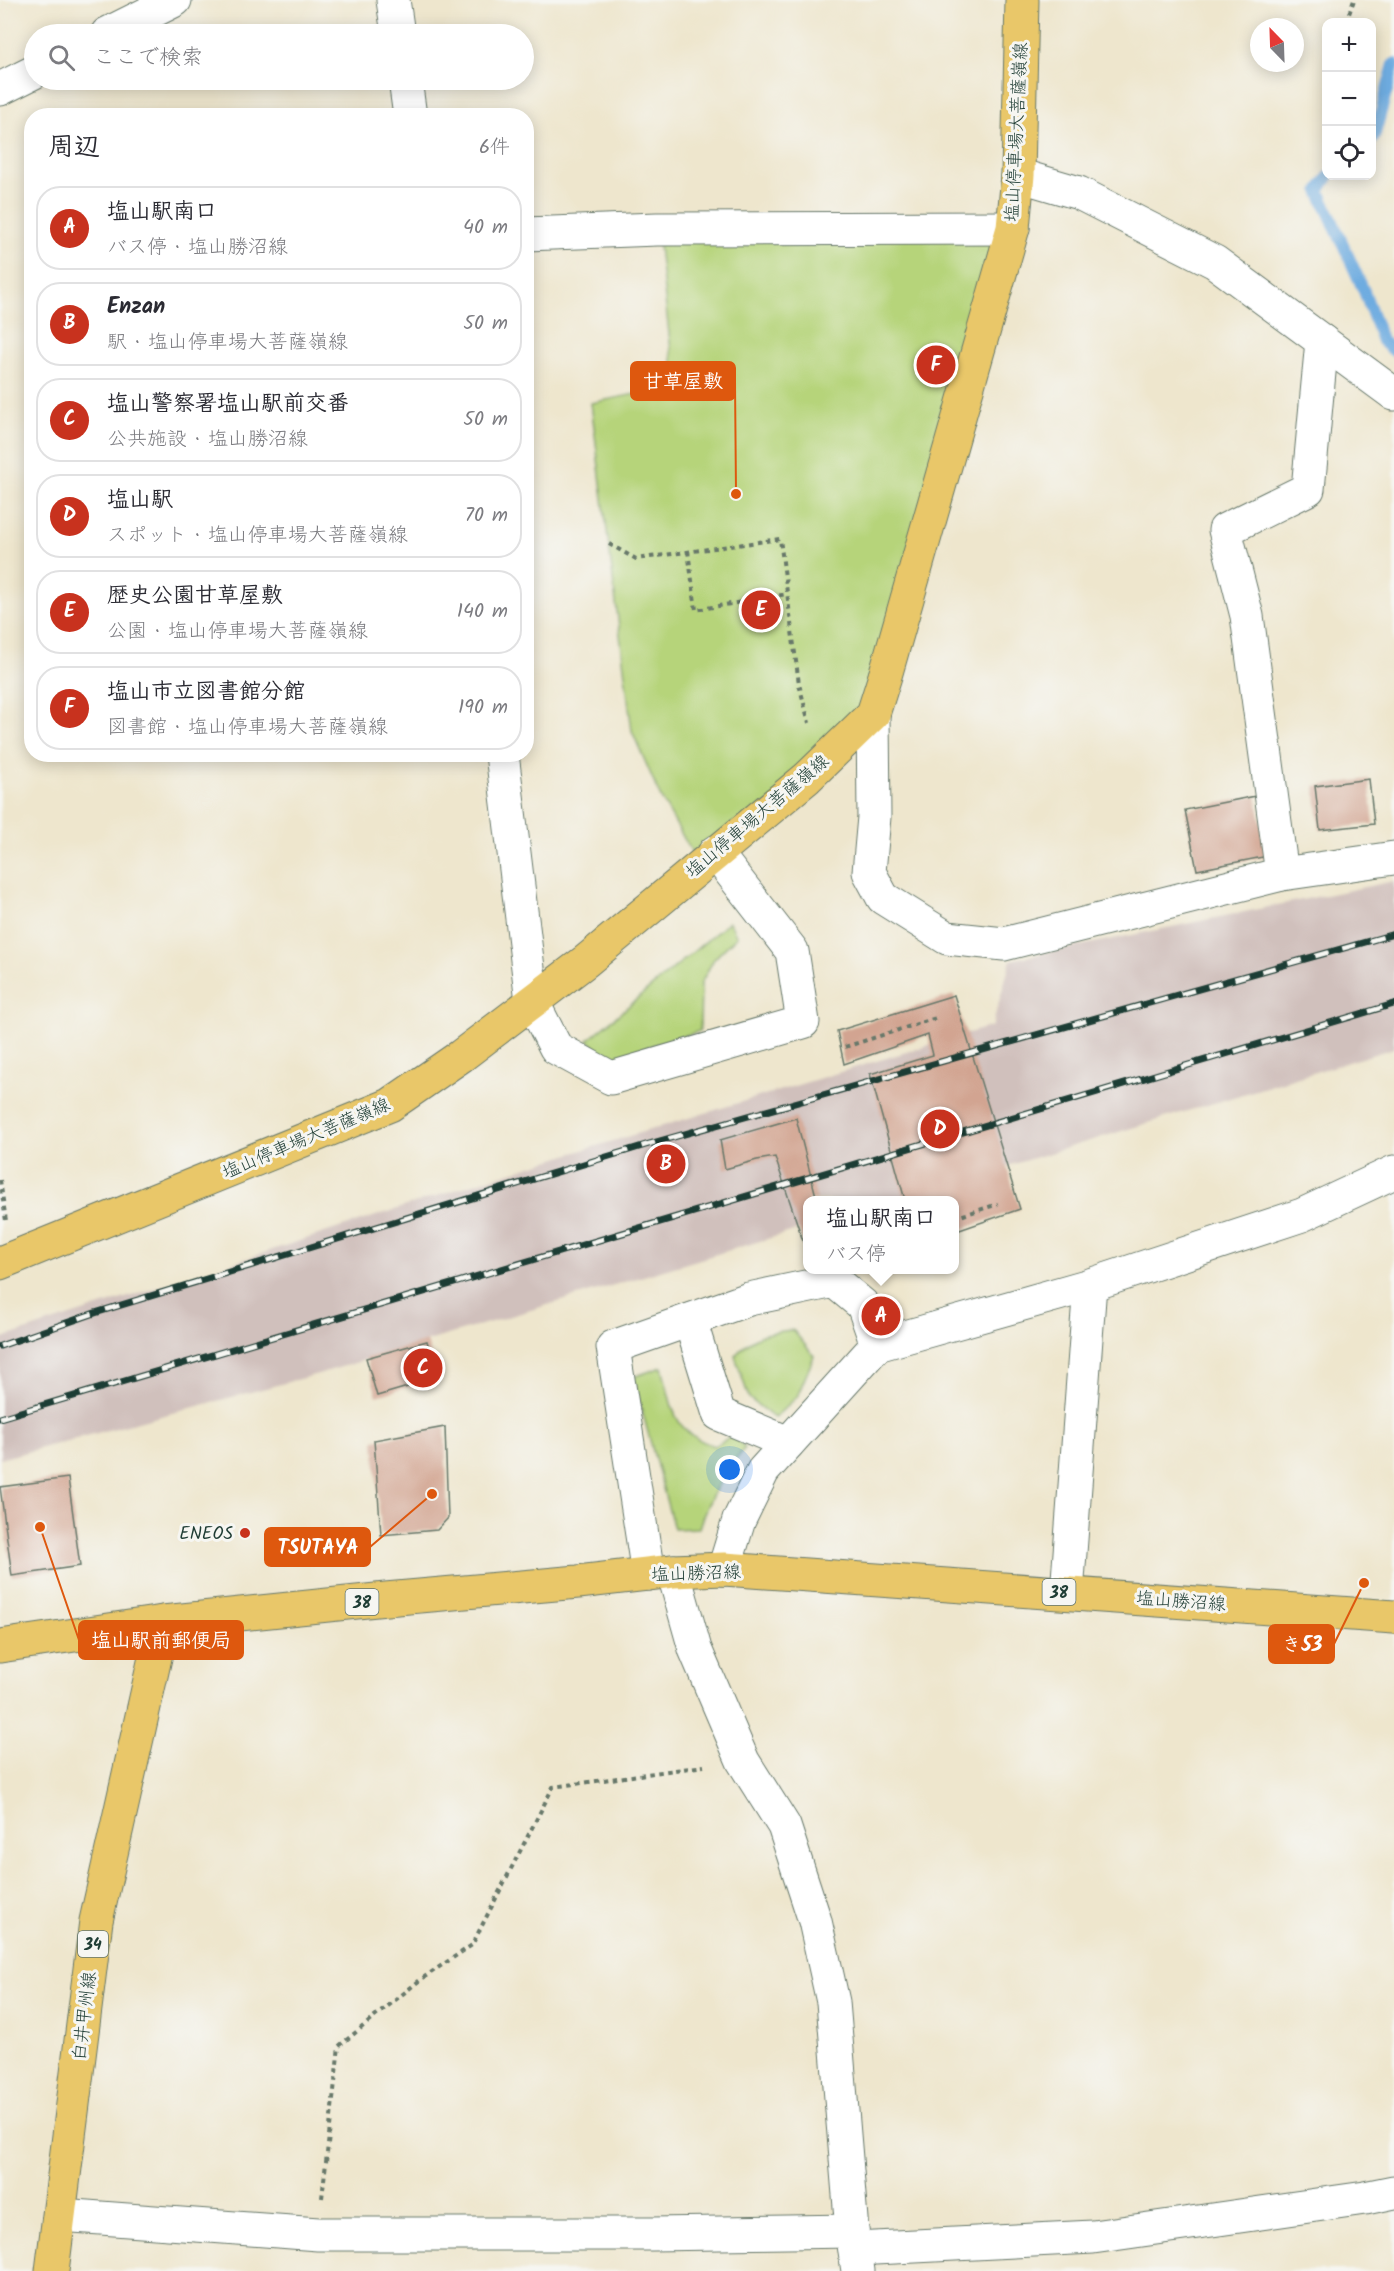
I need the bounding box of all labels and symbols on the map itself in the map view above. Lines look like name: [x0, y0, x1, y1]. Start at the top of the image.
north arrow: [1250, 18, 1304, 72]
street label: 塩山停車場大菩薩嶺線: [998, 41, 1037, 223]
pin: F: [916, 342, 956, 388]
callout: 甘草屋敷: [631, 362, 735, 400]
text: 甘草屋敷: [643, 367, 723, 399]
pin: E: [742, 588, 780, 632]
street label: 塩山停車場大菩薩嶺線: [680, 748, 836, 886]
street label: 塩山停車場大菩薩嶺線: [218, 1091, 395, 1188]
pin: D: [920, 1106, 960, 1152]
pin: B: [646, 1142, 686, 1186]
pin: A: [862, 1294, 900, 1338]
pin: C: [404, 1346, 442, 1390]
your location: [715, 1455, 744, 1484]
place label: ENEOS: [179, 1520, 233, 1549]
marker: ENEOS: [238, 1526, 252, 1540]
callout: TSUTAYA: [265, 1528, 370, 1566]
text: TSUTAYA: [277, 1533, 359, 1565]
street label: 塩山勝沼線: [651, 1558, 742, 1591]
road number: 38: [1042, 1579, 1076, 1605]
street label: 塩山勝沼線: [1135, 1585, 1227, 1620]
road number: 38: [346, 1589, 378, 1615]
callout: 塩山駅前郵便局: [79, 1621, 243, 1659]
callout: き53: [1269, 1625, 1334, 1663]
text: 塩山駅前郵便局: [91, 1626, 231, 1658]
text: き53: [1281, 1630, 1323, 1662]
road number: 34: [78, 1931, 108, 1957]
street label: 白井甲州線: [66, 1970, 105, 2063]

